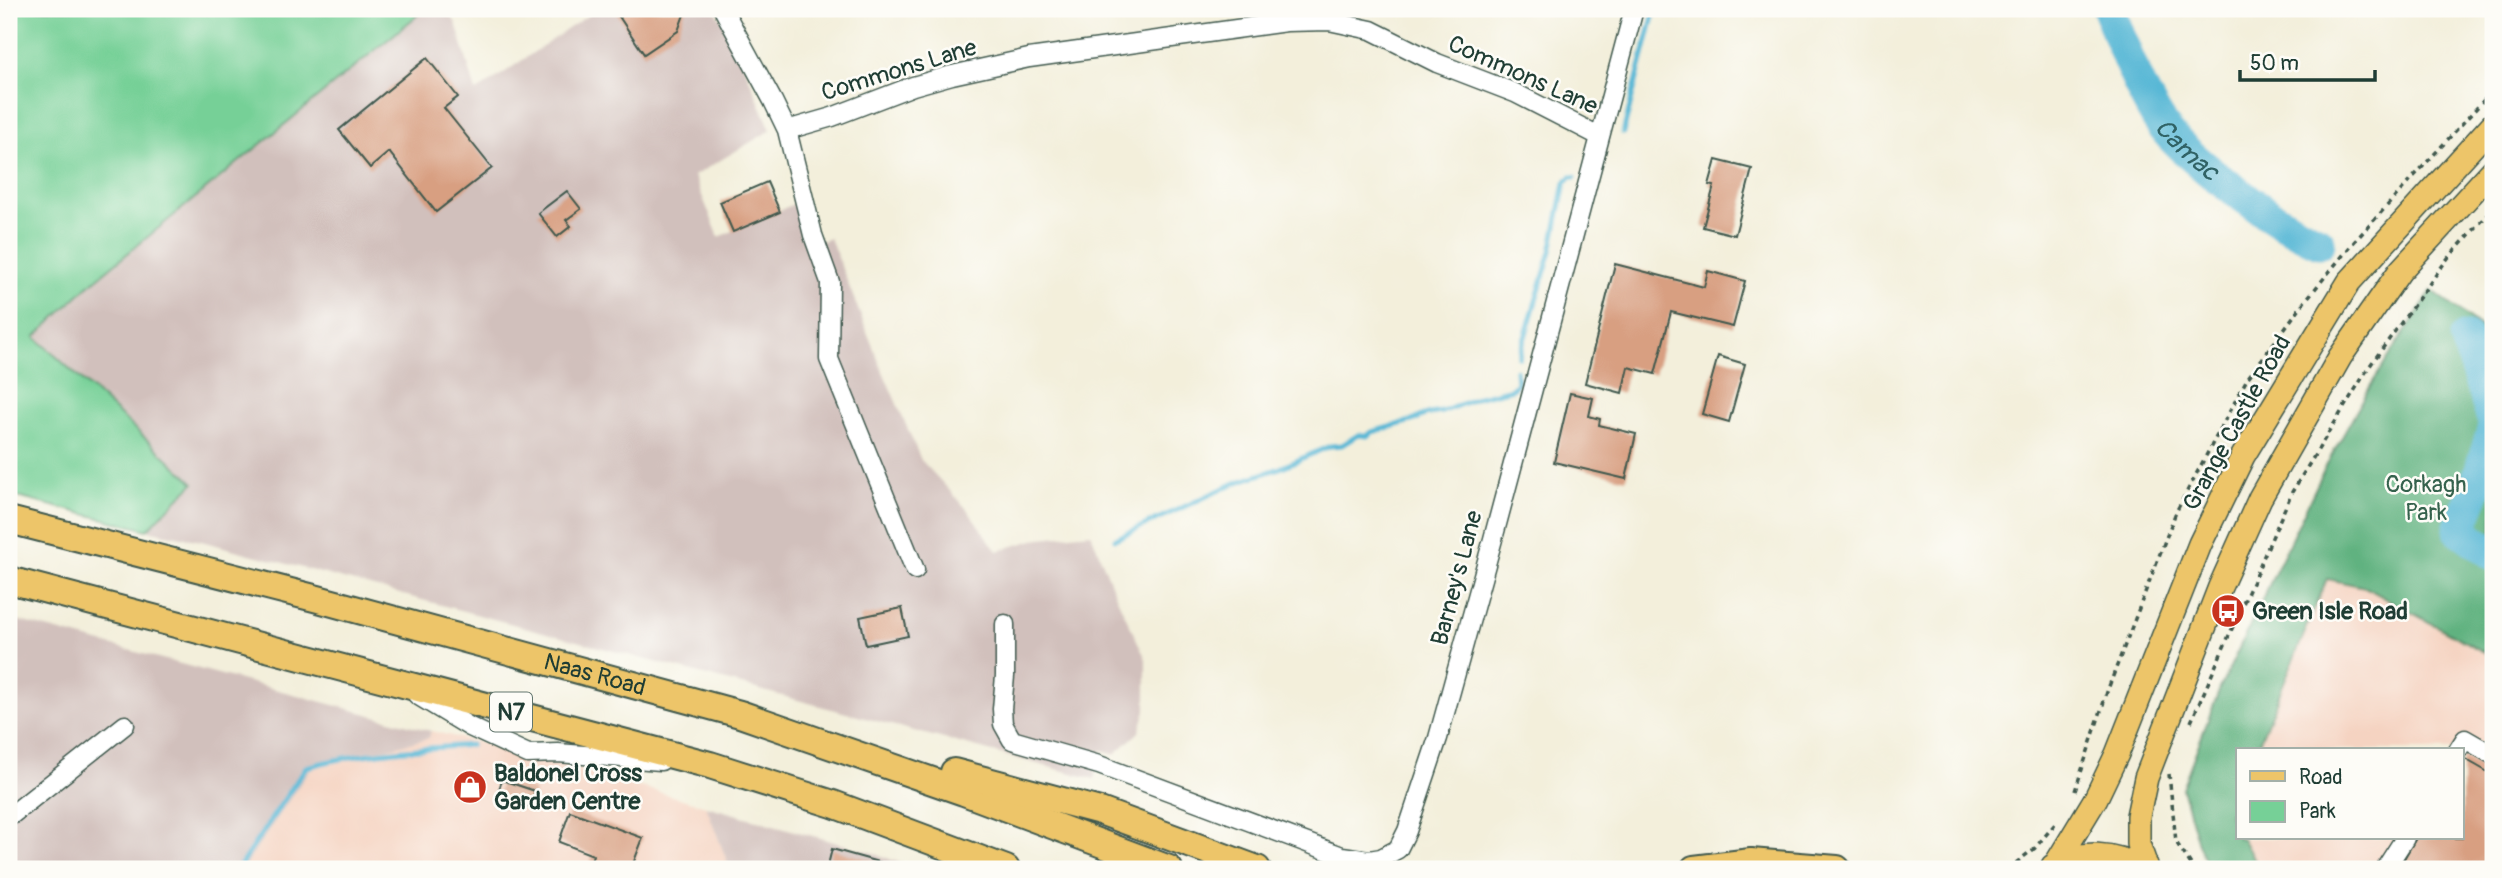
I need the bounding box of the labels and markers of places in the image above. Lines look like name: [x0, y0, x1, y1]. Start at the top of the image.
bus stop icon: Green Isle Road: [2209, 592, 2247, 630]
place label: Green Isle Road: [2252, 597, 2408, 626]
place label: Baldonel Cross Garden Centre: [494, 759, 642, 816]
shop icon: Baldonel Cross Garden Centre: [451, 768, 489, 806]

